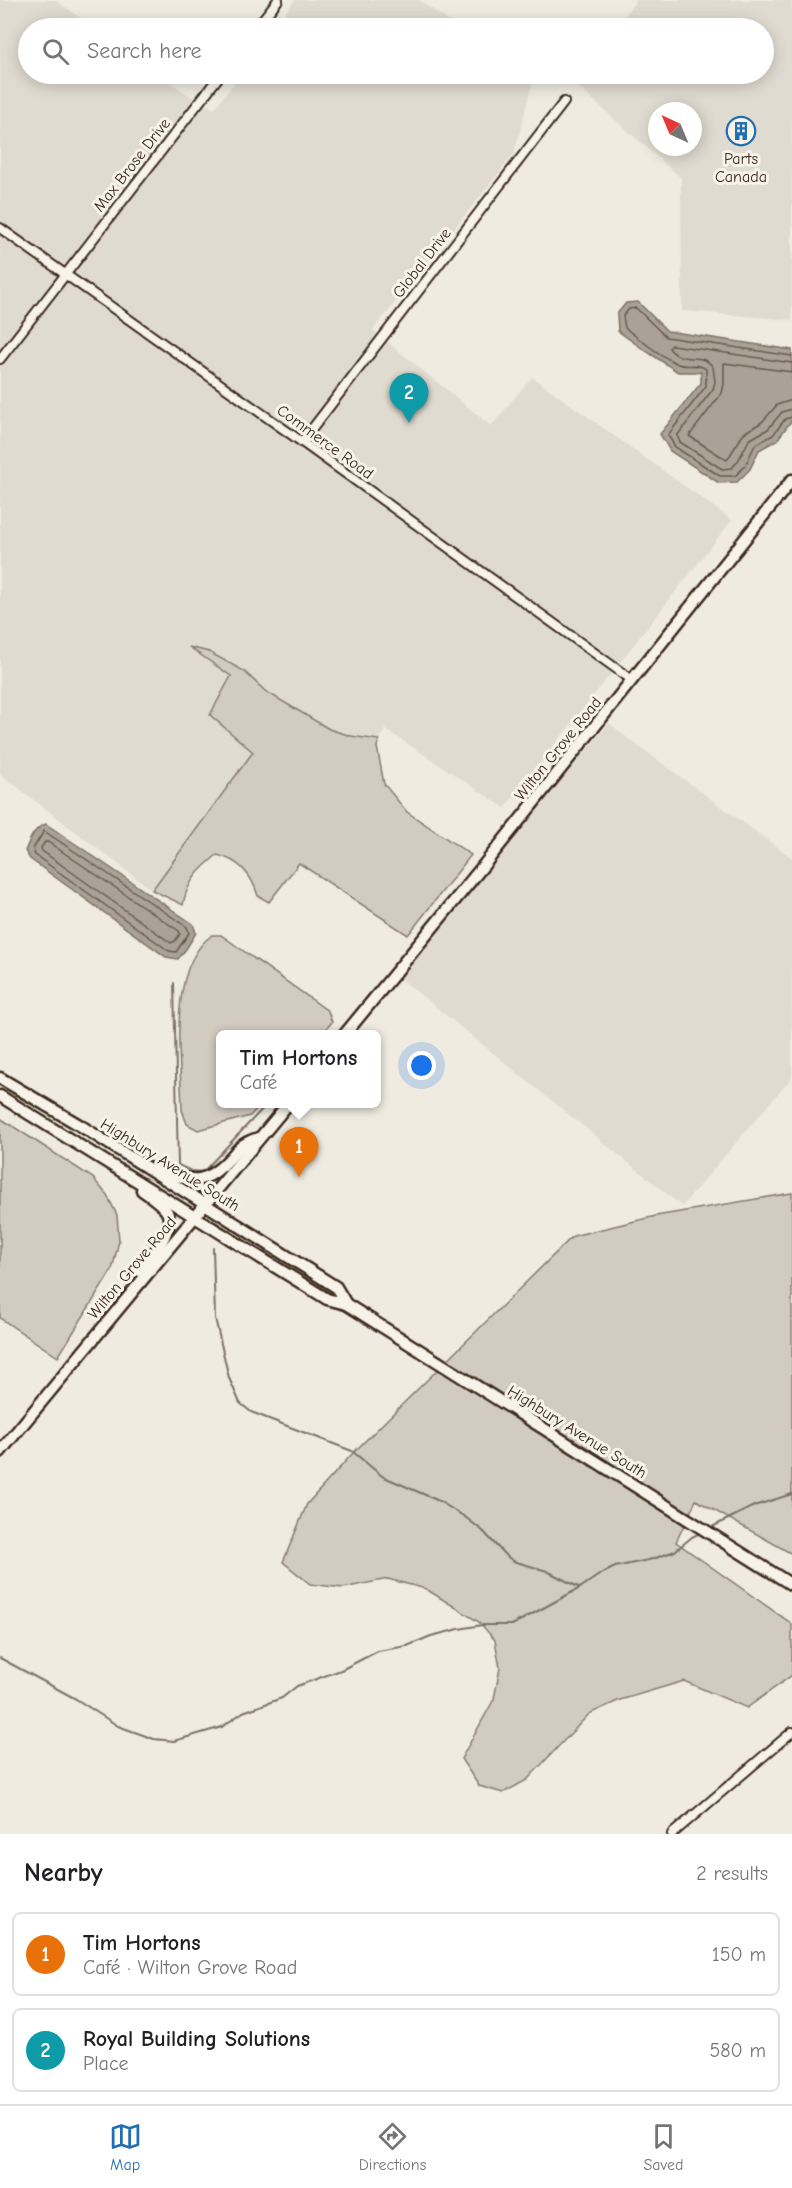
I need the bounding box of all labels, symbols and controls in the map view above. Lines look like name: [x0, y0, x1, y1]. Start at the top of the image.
search box: [18, 18, 774, 84]
icon: search: [39, 35, 72, 68]
text: Search here: [87, 38, 202, 64]
north arrow: [648, 102, 702, 156]
street label: Max Brose Drive: [90, 115, 174, 215]
building icon: Parts Canada: [725, 115, 757, 147]
place label: Parts Canada: [715, 150, 767, 186]
street label: Global Drive: [389, 225, 455, 301]
pin: 2: [390, 374, 428, 423]
street label: Commerce Road: [273, 401, 377, 483]
street label: Wilton Grove Road: [511, 694, 605, 804]
popup: [216, 1030, 381, 1108]
text: Tim Hortons: [240, 1045, 357, 1071]
your location: [407, 1051, 436, 1080]
text: Café: [240, 1071, 277, 1094]
street label: Highbury Avenue South: [97, 1115, 243, 1215]
pin: 1: [280, 1128, 318, 1177]
street label: Wilton Grove Road: [84, 1213, 180, 1323]
street label: Highbury Avenue South: [504, 1382, 650, 1482]
text: Nearby: [24, 1858, 103, 1888]
text: 2 results: [696, 1862, 768, 1885]
text: Tim Hortons: [83, 1930, 201, 1956]
text: 1: [42, 1943, 49, 1966]
text: 150 m: [712, 1943, 766, 1966]
text: Café · Wilton Grove Road: [83, 1956, 297, 1979]
text: Royal Building Solutions: [83, 2026, 310, 2052]
text: 2: [41, 2039, 50, 2062]
text: 580 m: [709, 2039, 766, 2062]
text: Place: [83, 2052, 129, 2075]
tab: Map: [109, 2120, 142, 2174]
tab: Directions: [359, 2120, 426, 2174]
tab: Saved: [643, 2120, 683, 2174]

